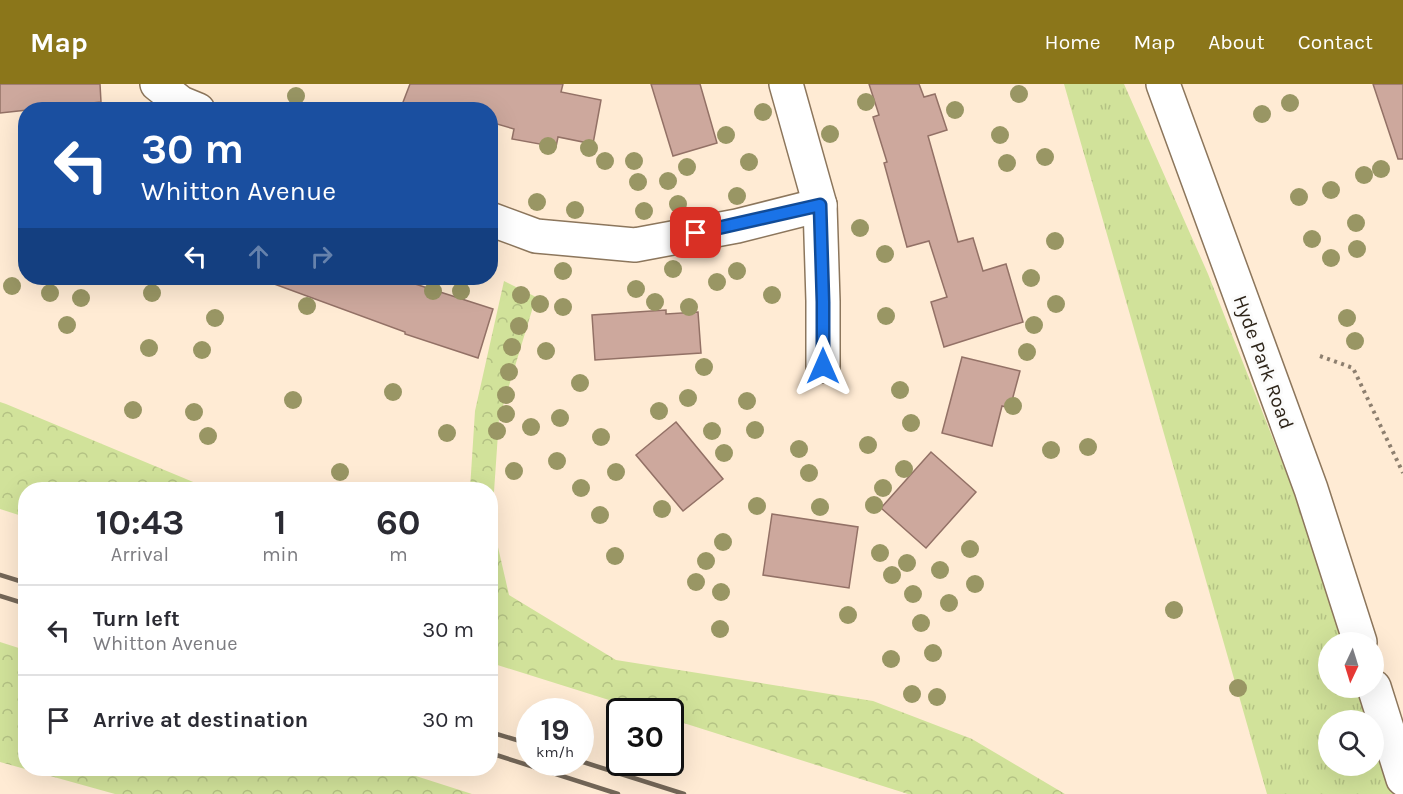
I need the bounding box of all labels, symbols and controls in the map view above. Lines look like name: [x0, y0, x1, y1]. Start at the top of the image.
text: Map: [30, 26, 88, 59]
text: Home: [1045, 30, 1101, 54]
text: Map: [1134, 30, 1175, 54]
text: About: [1208, 30, 1265, 54]
text: Contact: [1298, 30, 1373, 54]
text: 30 m: [141, 124, 244, 174]
icon: left: [42, 126, 120, 204]
text: Whitton Avenue: [141, 175, 336, 207]
pin: [670, 207, 721, 258]
icon: arrive: [679, 216, 712, 249]
icon: left: [179, 240, 212, 273]
icon: ahead: [242, 240, 275, 273]
icon: right: [305, 240, 338, 273]
street label: Hyde Park Road: [1229, 292, 1298, 432]
position arrow: [791, 334, 855, 398]
text: 10:43: [95, 501, 185, 543]
text: 1: [274, 501, 287, 543]
text: 60: [376, 501, 421, 543]
text: Arrival: [111, 543, 169, 566]
text: min: [262, 543, 299, 566]
text: m: [389, 543, 408, 566]
text: Turn left: [93, 606, 180, 632]
icon: left: [42, 614, 75, 647]
text: 30 m: [422, 617, 474, 643]
text: Whitton Avenue: [93, 632, 238, 655]
north arrow: [1318, 632, 1384, 698]
map controls: [1318, 632, 1384, 776]
speed limit sign: 30: [606, 698, 684, 776]
icon: arrive: [42, 704, 75, 737]
text: Arrive at destination: [93, 707, 308, 733]
text: 30 m: [422, 707, 474, 733]
button: search: [1318, 710, 1384, 776]
text: 19: [540, 712, 569, 748]
text: km/h: [536, 743, 574, 761]

